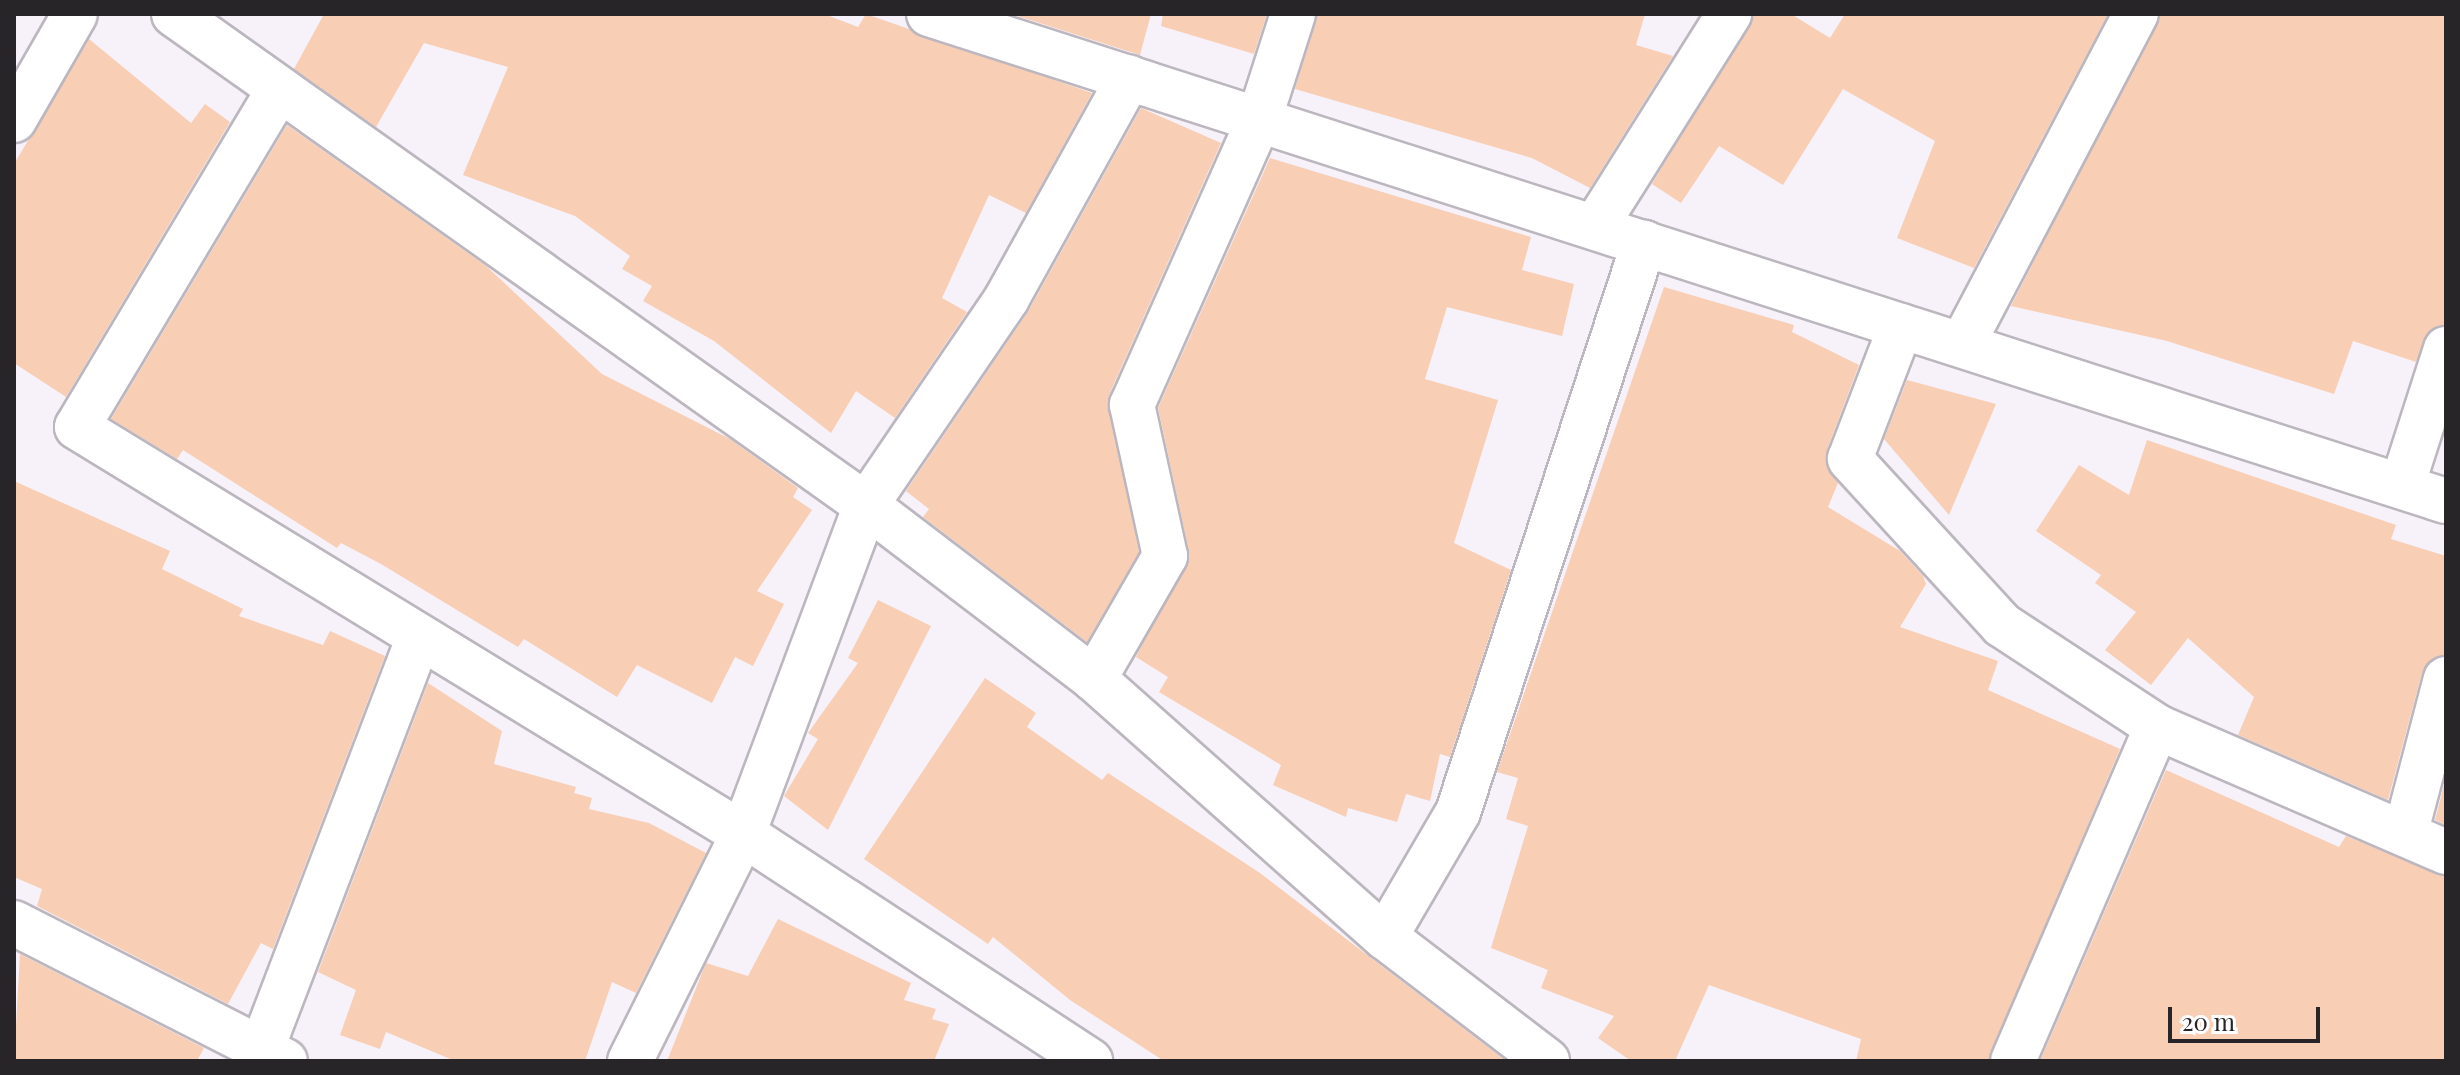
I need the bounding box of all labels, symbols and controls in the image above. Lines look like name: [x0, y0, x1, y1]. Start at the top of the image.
scale bar: [2172, 991, 2324, 1041]
text: 20 m: [2182, 1005, 2235, 1037]

